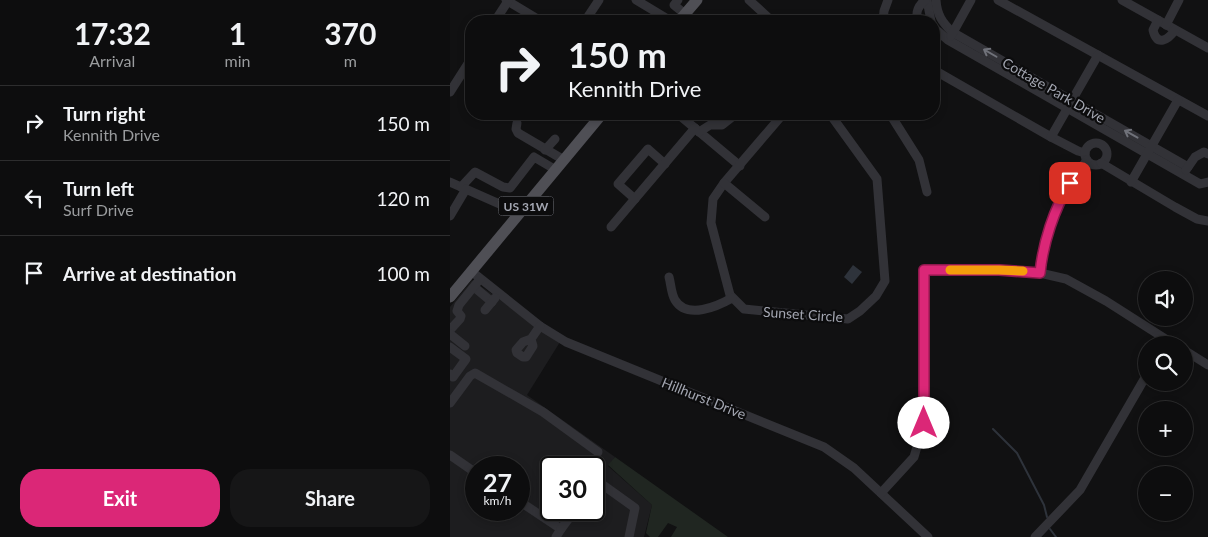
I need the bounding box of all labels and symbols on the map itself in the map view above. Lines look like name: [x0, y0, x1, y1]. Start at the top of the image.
one-way arrow: [983, 48, 997, 58]
street label: Cottage Park Drive: [1000, 54, 1108, 126]
one-way arrow: [1123, 129, 1138, 139]
pin: [1049, 162, 1091, 204]
road number: US 31W: [498, 197, 554, 216]
street label: Sunset Circle: [763, 303, 843, 325]
street label: Hillhurst Drive: [659, 373, 749, 423]
position arrow: [897, 396, 949, 448]
speed limit sign: 30: [540, 456, 605, 521]

